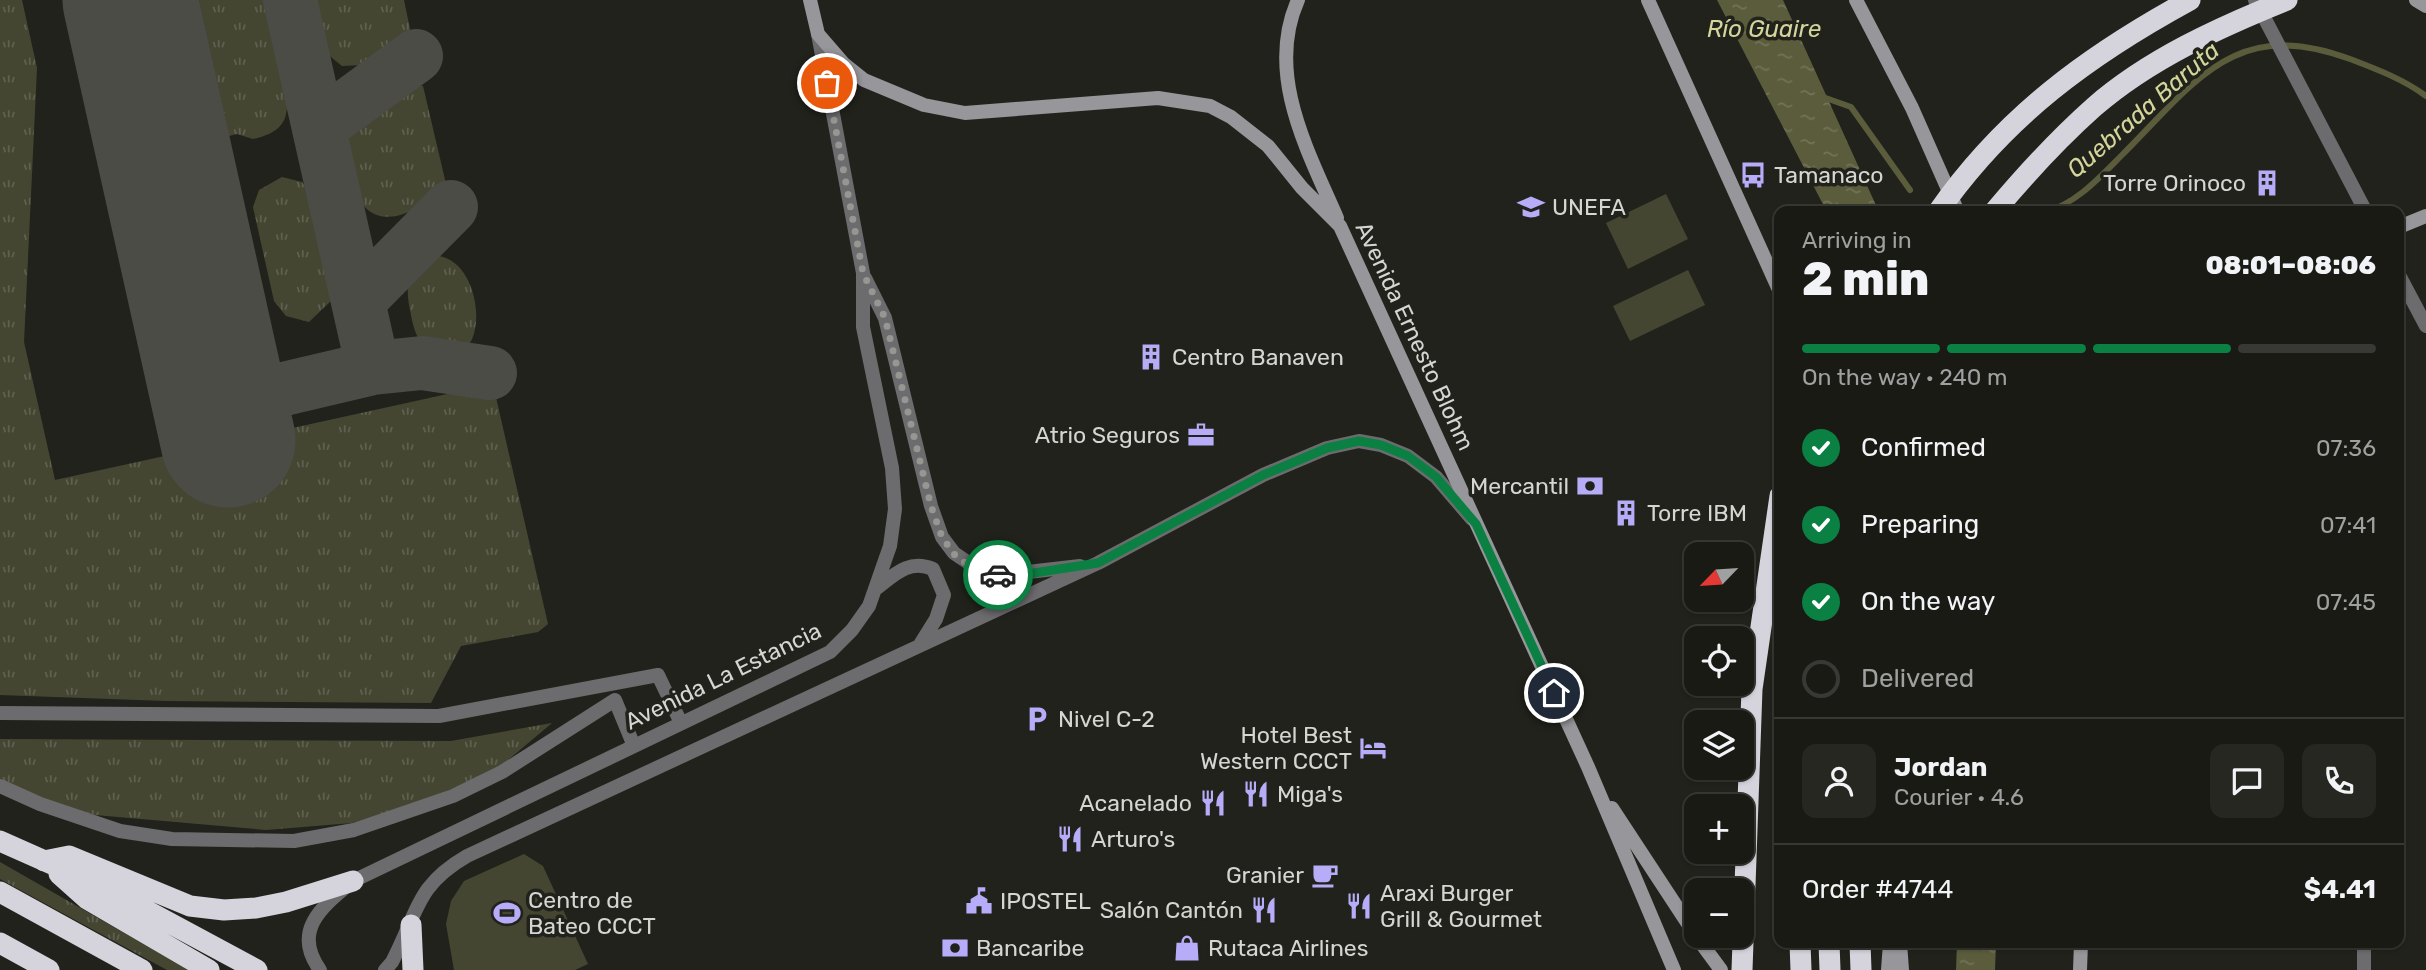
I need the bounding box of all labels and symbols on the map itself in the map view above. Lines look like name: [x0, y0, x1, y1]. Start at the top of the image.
water label: Río Guaire: [1707, 15, 1821, 43]
water label: Quebrada Baruta: [2061, 36, 2225, 184]
pin: [797, 53, 857, 113]
bus stop icon: Tamanaco: [1738, 160, 1768, 190]
place label: Tamanaco: [1774, 161, 1884, 189]
building icon: Torre Orinoco: [2252, 168, 2282, 198]
place label: Torre Orinoco: [2103, 169, 2246, 197]
school or university icon: UNEFA: [1516, 192, 1546, 222]
place label: UNEFA: [1552, 193, 1626, 221]
street label: Avenida Ernesto Blohm: [1350, 217, 1480, 455]
building icon: Centro Banaven: [1136, 342, 1166, 372]
place label: Centro Banaven: [1172, 343, 1344, 371]
office icon: Atrio Seguros: [1186, 420, 1216, 450]
place label: Atrio Seguros: [1035, 421, 1180, 449]
bank icon: Mercantil: [1575, 471, 1605, 501]
place label: Mercantil: [1470, 472, 1569, 500]
building icon: Torre IBM: [1611, 498, 1641, 528]
place label: Torre IBM: [1647, 499, 1747, 527]
courier: [963, 540, 1033, 610]
north arrow: [1684, 542, 1754, 612]
street label: Avenida La Estancia: [620, 616, 826, 736]
pin: [1524, 663, 1584, 723]
parking icon: Nivel C-2: [1022, 704, 1052, 734]
place label: Nivel C-2: [1058, 705, 1155, 733]
place label: Hotel Best Western CCCT: [1200, 721, 1352, 775]
hotel icon: Hotel Best Western CCCT: [1358, 733, 1388, 763]
restaurant icon: Miga's: [1241, 779, 1271, 809]
place label: Miga's: [1277, 780, 1343, 808]
restaurant icon: Acanelado: [1198, 788, 1228, 818]
place label: Acanelado: [1079, 789, 1192, 817]
restaurant icon: Arturo's: [1055, 824, 1085, 854]
place label: Arturo's: [1091, 825, 1175, 853]
cafe icon: Granier: [1310, 860, 1340, 890]
place label: Granier: [1226, 861, 1304, 889]
place label: Araxi Burger Grill & Gourmet: [1380, 879, 1542, 933]
place label: Centro de Bateo CCCT: [528, 886, 656, 940]
public building icon: IPOSTEL: [964, 886, 994, 916]
place label: IPOSTEL: [1000, 887, 1091, 915]
restaurant icon: Araxi Burger Grill & Gourmet: [1344, 891, 1374, 921]
restaurant icon: Salón Cantón: [1249, 895, 1279, 925]
place label: Salón Cantón: [1100, 896, 1243, 924]
sports icon: Centro de Bateo CCCT: [492, 898, 522, 928]
bank icon: Bancaribe: [940, 933, 970, 963]
shop icon: Rutaca Airlines: [1172, 933, 1202, 963]
place label: Bancaribe: [976, 934, 1084, 962]
place label: Rutaca Airlines: [1208, 934, 1368, 962]

